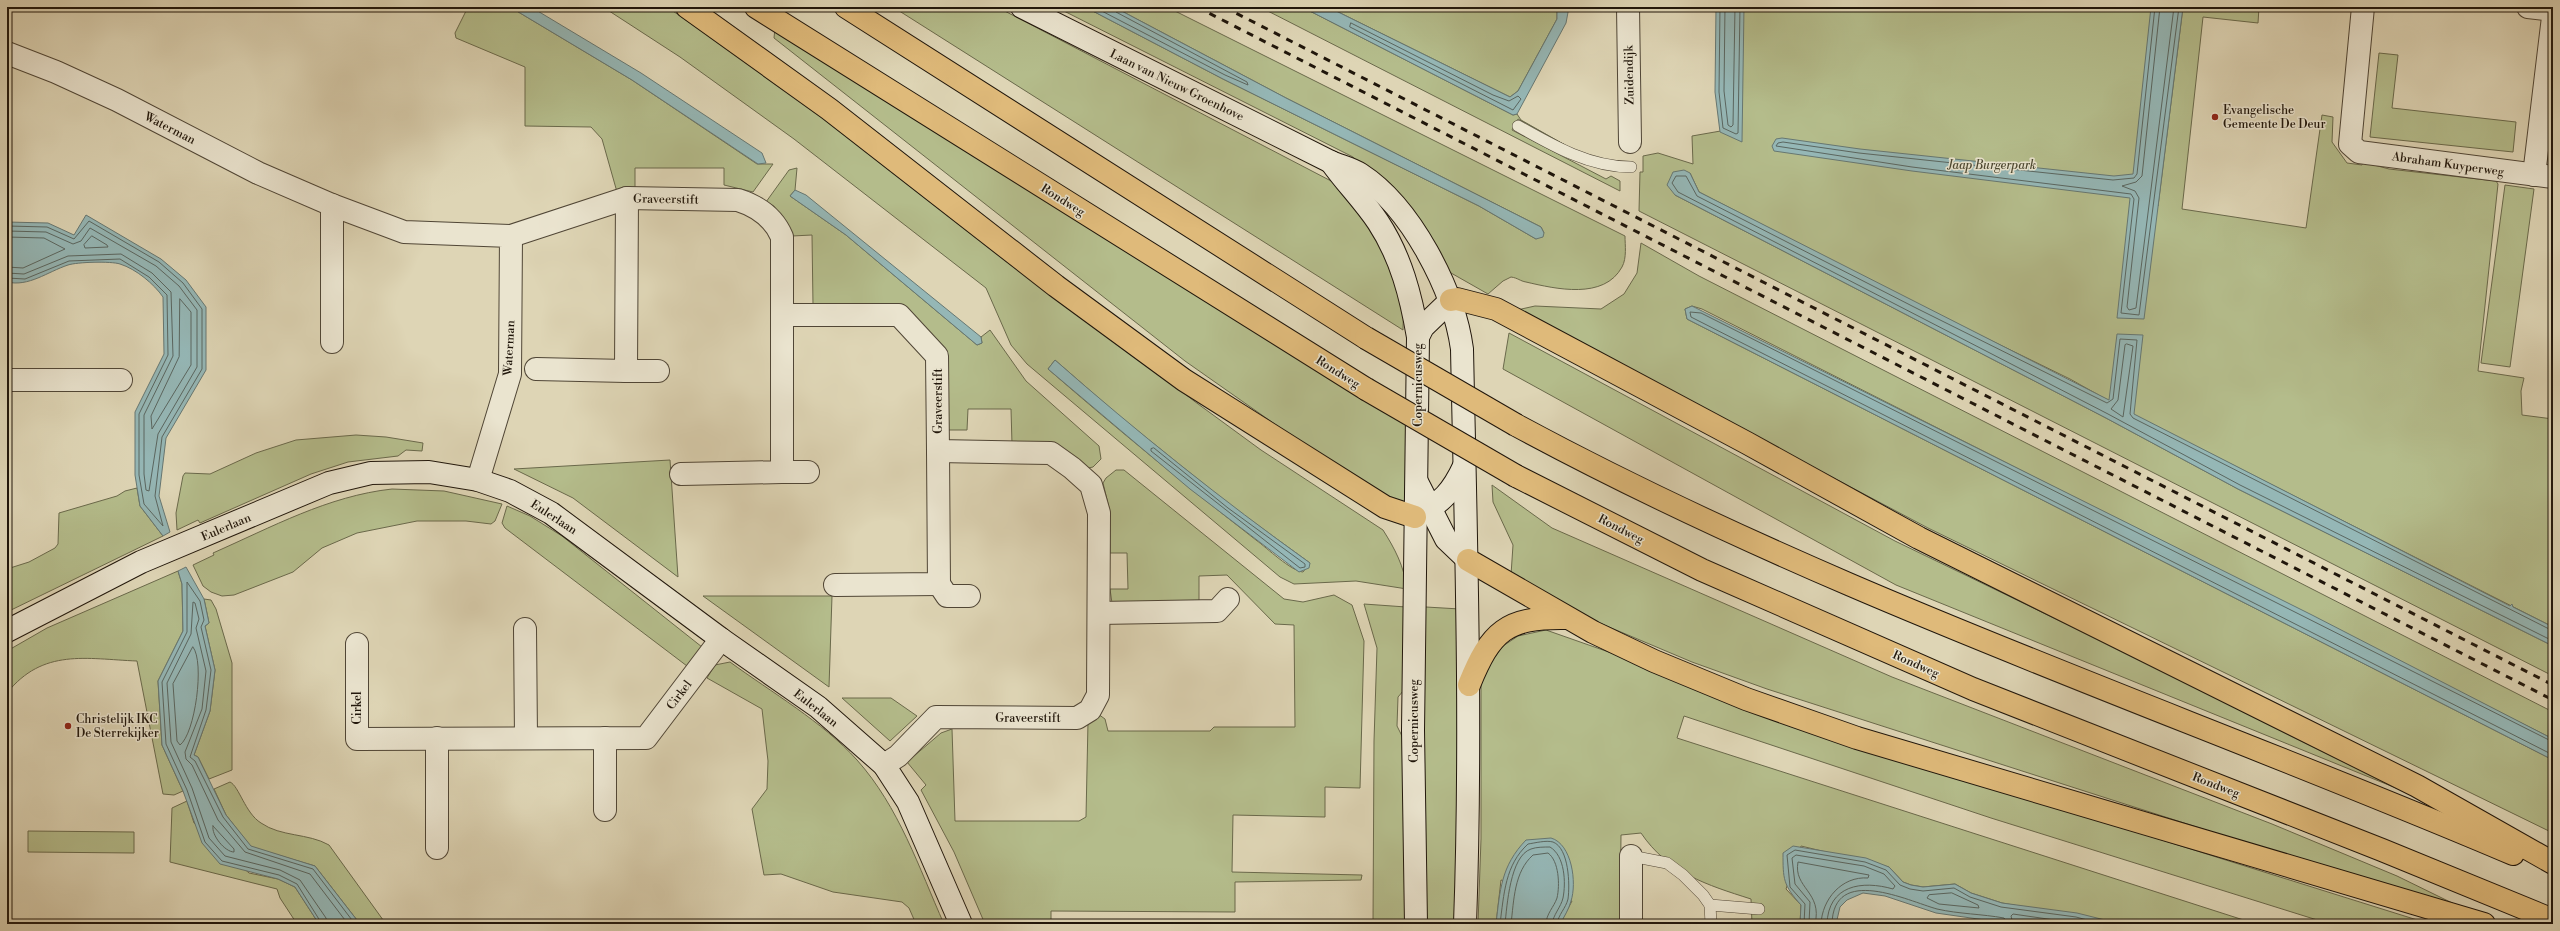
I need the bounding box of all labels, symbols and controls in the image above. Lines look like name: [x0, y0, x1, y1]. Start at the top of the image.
street label: Zuidendijk: [1621, 44, 1638, 105]
street label: Laan van Nieuw Groenhove: [1107, 46, 1246, 124]
place label: Evangelische Gemeente De Deur: [2223, 103, 2326, 132]
street label: Waterman: [141, 109, 198, 148]
marker: Evangelische Gemeente De Deur: [2210, 112, 2220, 122]
street label: Abraham Kuyperweg: [2390, 149, 2506, 180]
park label: Jaap Burgerpark: [1946, 158, 2036, 173]
street label: Rondweg: [1038, 181, 1088, 220]
street label: Graveerstift: [633, 191, 700, 208]
street label: Waterman: [501, 320, 518, 377]
street label: Copernicusweg: [1411, 343, 1426, 427]
street label: Rondweg: [1313, 353, 1363, 392]
street label: Graveerstift: [931, 367, 946, 434]
street label: Eulerlaan: [528, 497, 580, 538]
street label: Eulerlaan: [199, 510, 253, 545]
street label: Rondweg: [1595, 512, 1647, 548]
street label: Rondweg: [1890, 648, 1942, 682]
street label: Cirkel: [663, 677, 696, 713]
street label: Copernicusweg: [1407, 679, 1422, 763]
street label: Eulerlaan: [790, 686, 841, 730]
street label: Cirkel: [350, 691, 365, 725]
street label: Graveerstift: [995, 711, 1062, 726]
place label: Christelijk IKC De Sterrekijker: [76, 712, 159, 741]
marker: Christelijk IKC De Sterrekijker: [63, 721, 73, 731]
street label: Rondweg: [2190, 770, 2242, 802]

